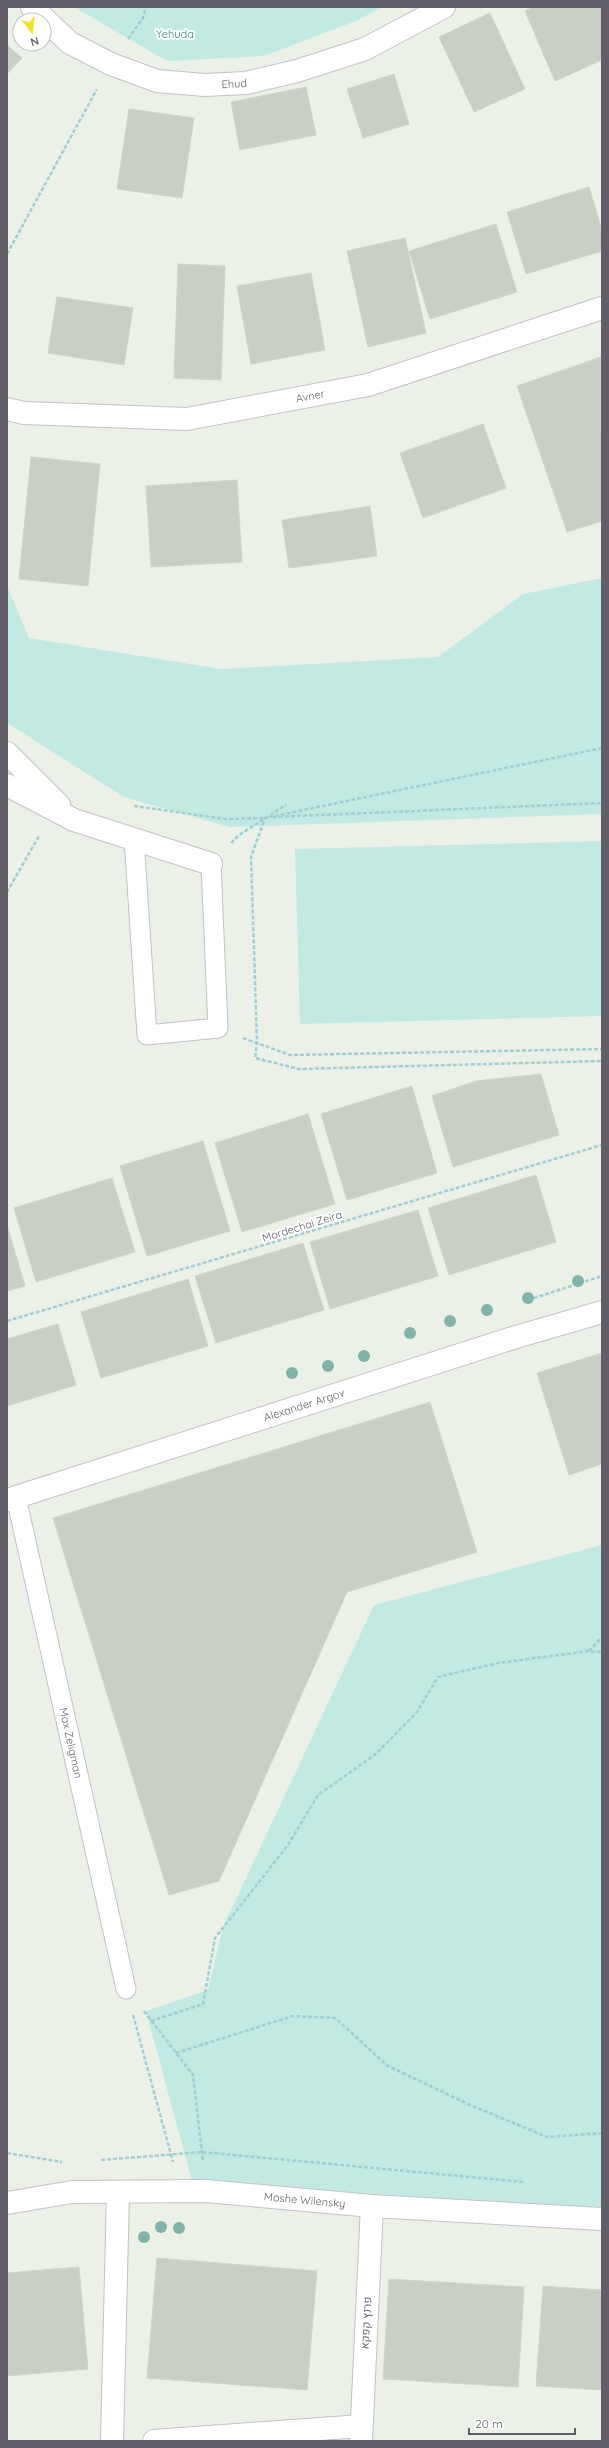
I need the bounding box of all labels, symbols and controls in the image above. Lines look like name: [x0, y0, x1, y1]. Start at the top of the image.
north arrow: [12, 12, 52, 52]
park label: Yehuda: [156, 27, 194, 41]
text: N: [29, 34, 41, 49]
street label: Ehud: [221, 76, 247, 91]
street label: Avner: [294, 386, 327, 405]
street label: Mordechai Zeira: [260, 1207, 344, 1245]
street label: Alexander Argov: [262, 1385, 347, 1424]
street label: Max Zeligman: [56, 1706, 86, 1780]
street label: Moshe Wilensky: [263, 2189, 346, 2211]
street label: פרנץ קפקא: [358, 2296, 374, 2350]
scale bar: [469, 2410, 575, 2436]
text: 20 m: [475, 2416, 503, 2431]

